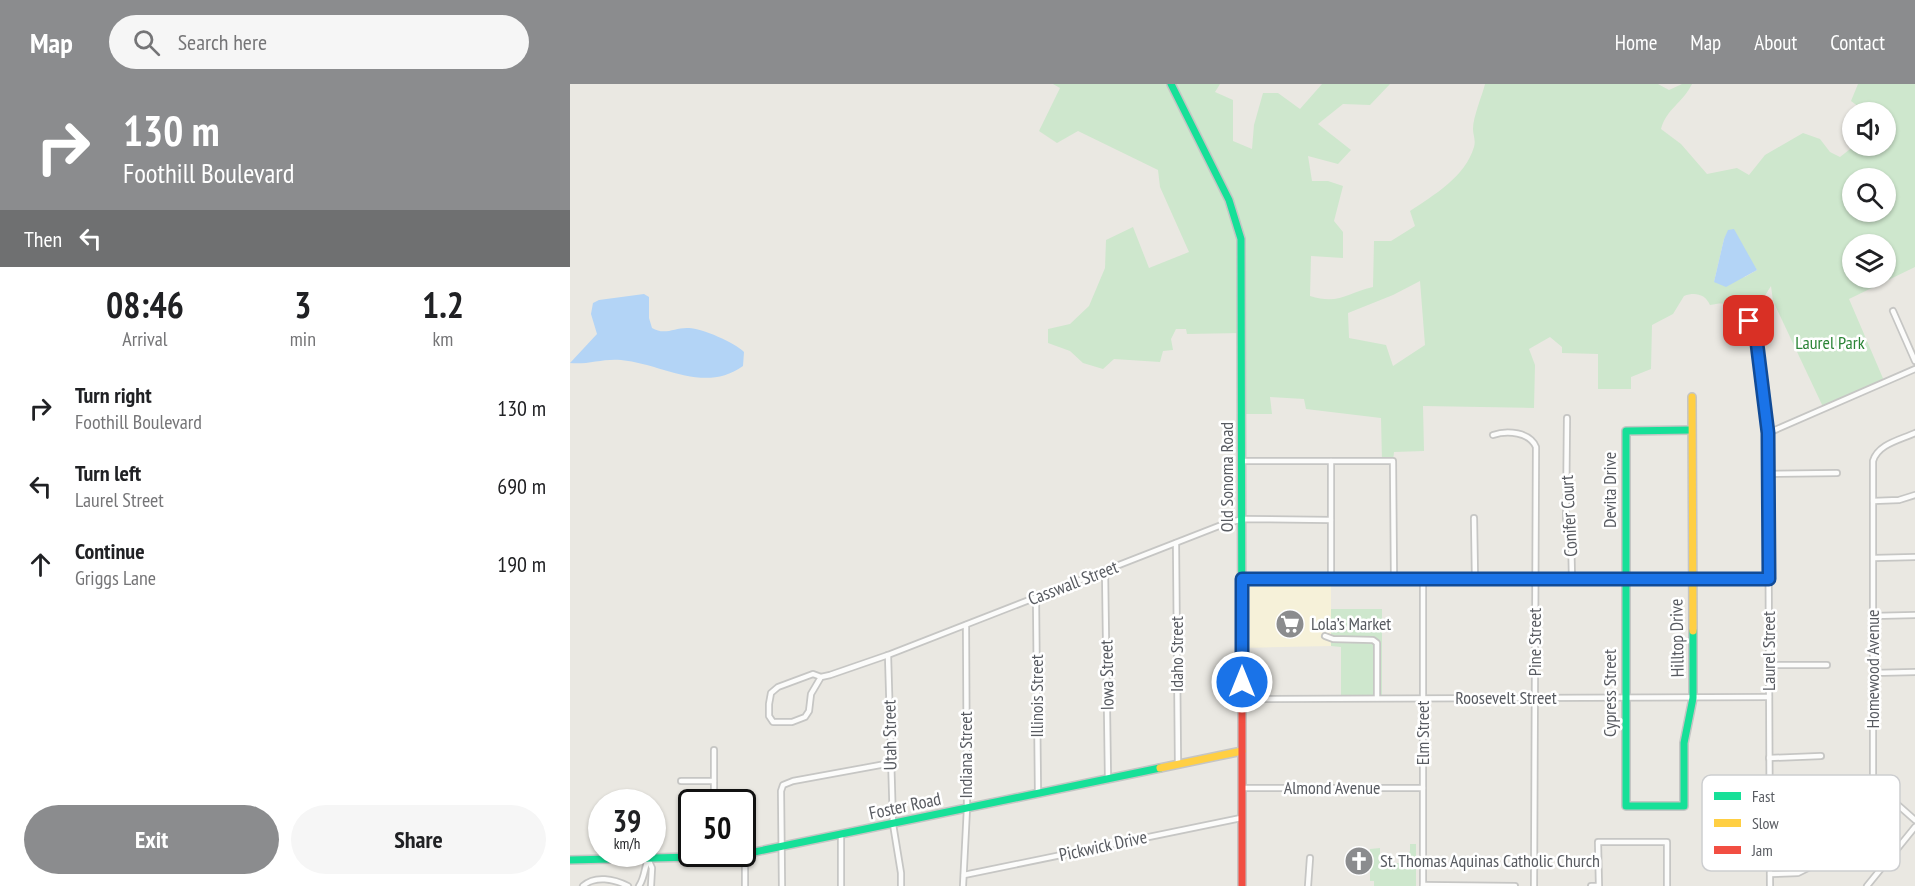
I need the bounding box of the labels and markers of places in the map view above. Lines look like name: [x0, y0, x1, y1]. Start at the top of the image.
pin: [1723, 295, 1774, 346]
supermarket icon: Lola’s Market: [1274, 608, 1306, 640]
place label: Lola’s Market: [1311, 612, 1391, 635]
church icon: St. Thomas Aquinas Catholic Church: [1343, 845, 1375, 877]
place label: St. Thomas Aquinas Catholic Church: [1380, 849, 1600, 872]

